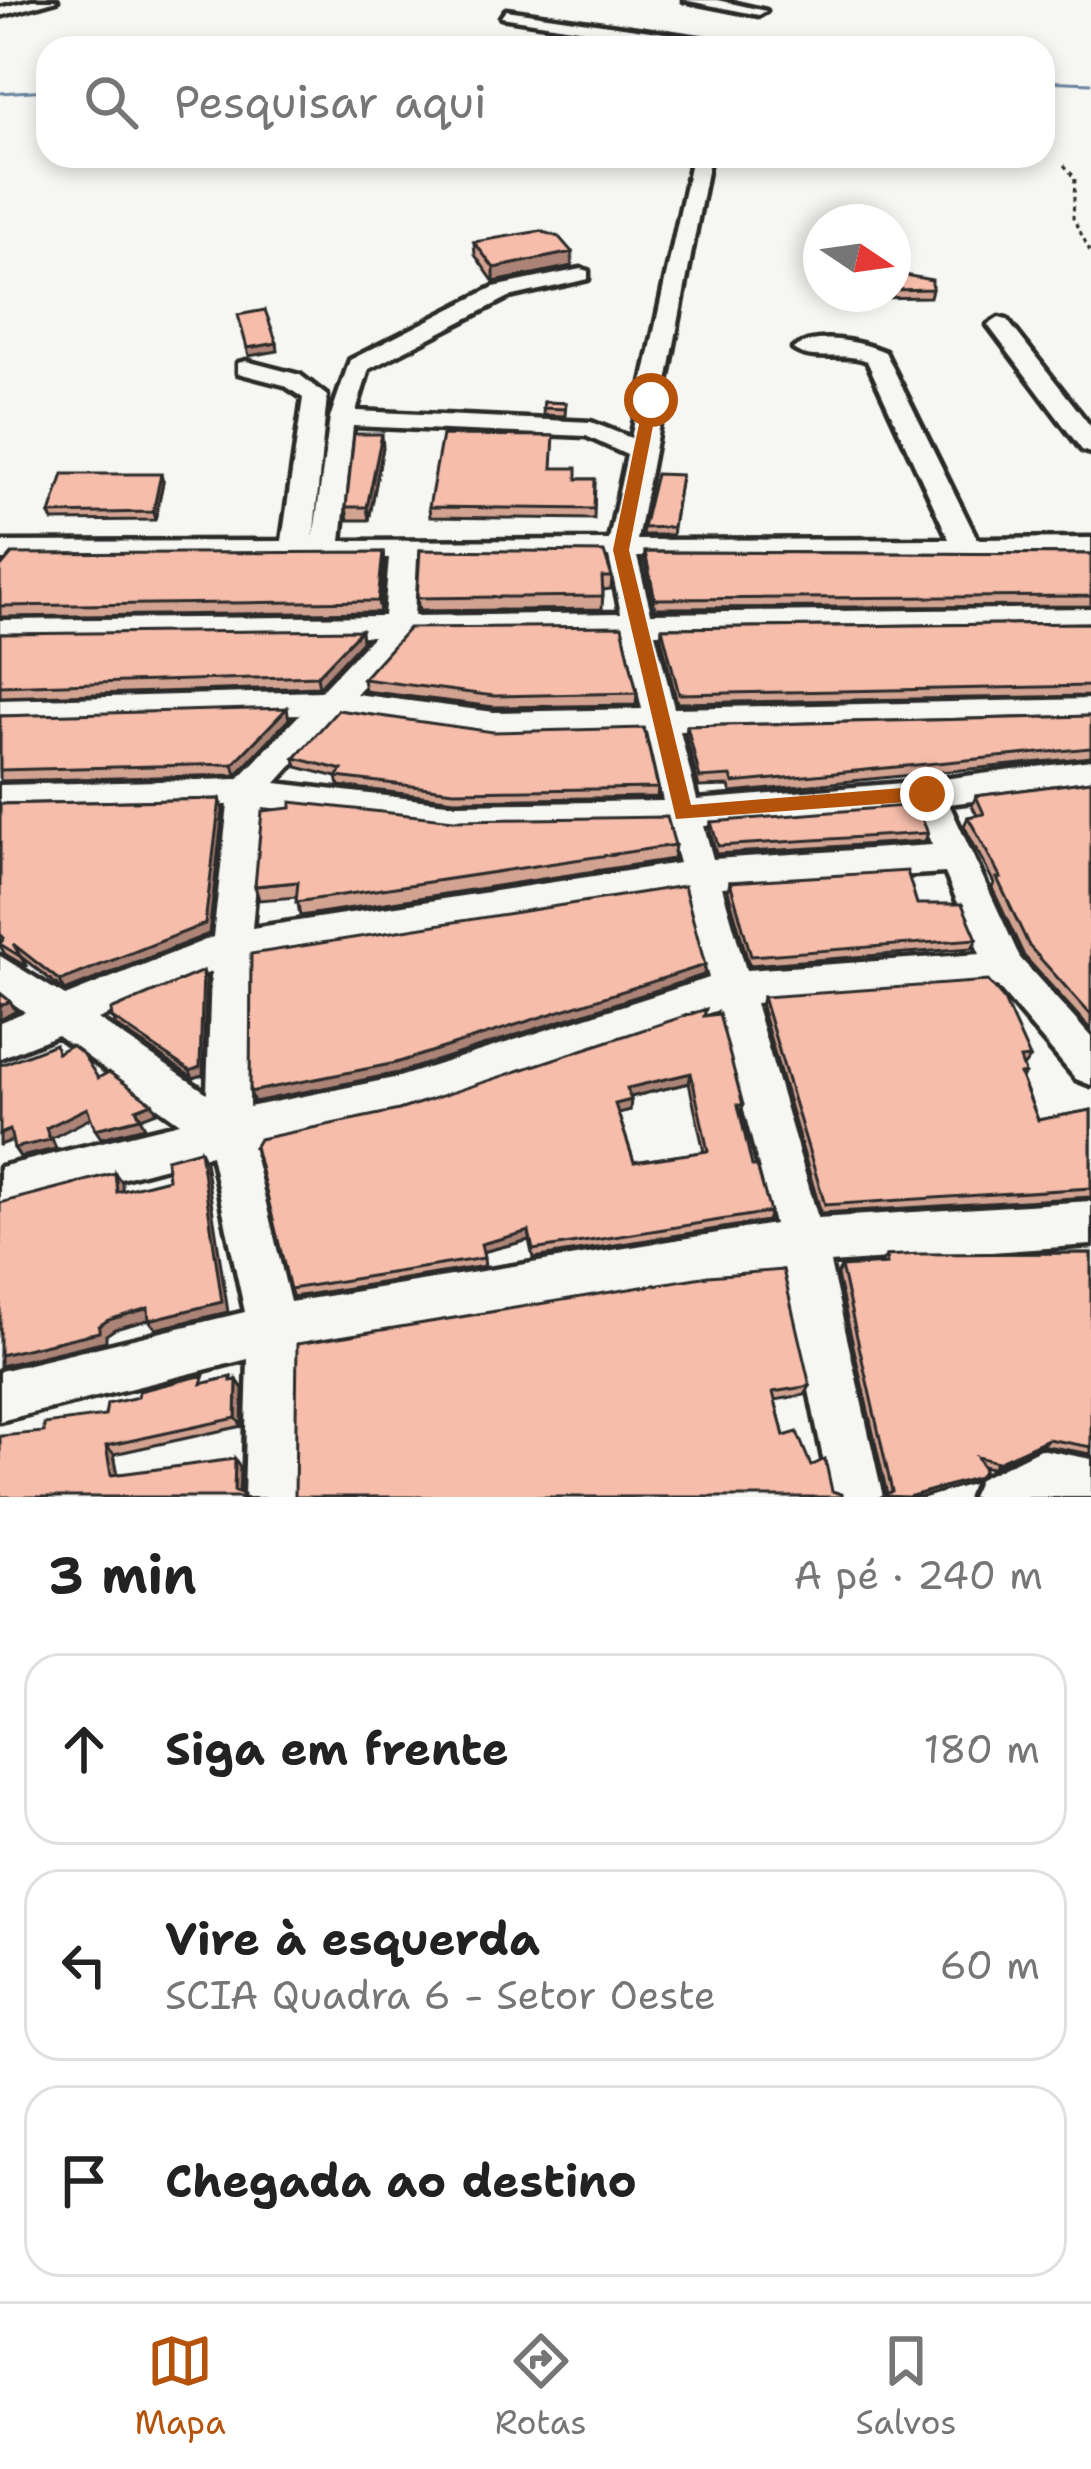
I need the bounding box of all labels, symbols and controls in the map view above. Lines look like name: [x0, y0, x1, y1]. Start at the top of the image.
search box: [36, 36, 1055, 168]
icon: search: [78, 69, 144, 135]
text: Pesquisar aqui: [174, 72, 487, 132]
north arrow: [803, 204, 911, 312]
route start: [624, 373, 678, 427]
route end: [900, 767, 954, 821]
text: 3 min: [48, 1541, 197, 1609]
text: A pé · 240 m: [794, 1549, 1043, 1601]
icon: ahead: [51, 1716, 117, 1782]
text: Siga em frente: [165, 1719, 509, 1779]
text: 180 m: [924, 1723, 1040, 1775]
text: Vire à esquerda: [165, 1909, 540, 1969]
icon: left: [51, 1932, 117, 1998]
text: 60 m: [940, 1939, 1040, 1991]
text: SCIA Quadra 6 - Setor Oeste: [165, 1969, 716, 2021]
icon: arrive: [51, 2148, 117, 2214]
text: Chegada ao destino: [165, 2151, 637, 2211]
tab: Mapa: [134, 2328, 226, 2445]
tab: Rotas: [495, 2328, 587, 2445]
tab: Salvos: [856, 2328, 957, 2445]

